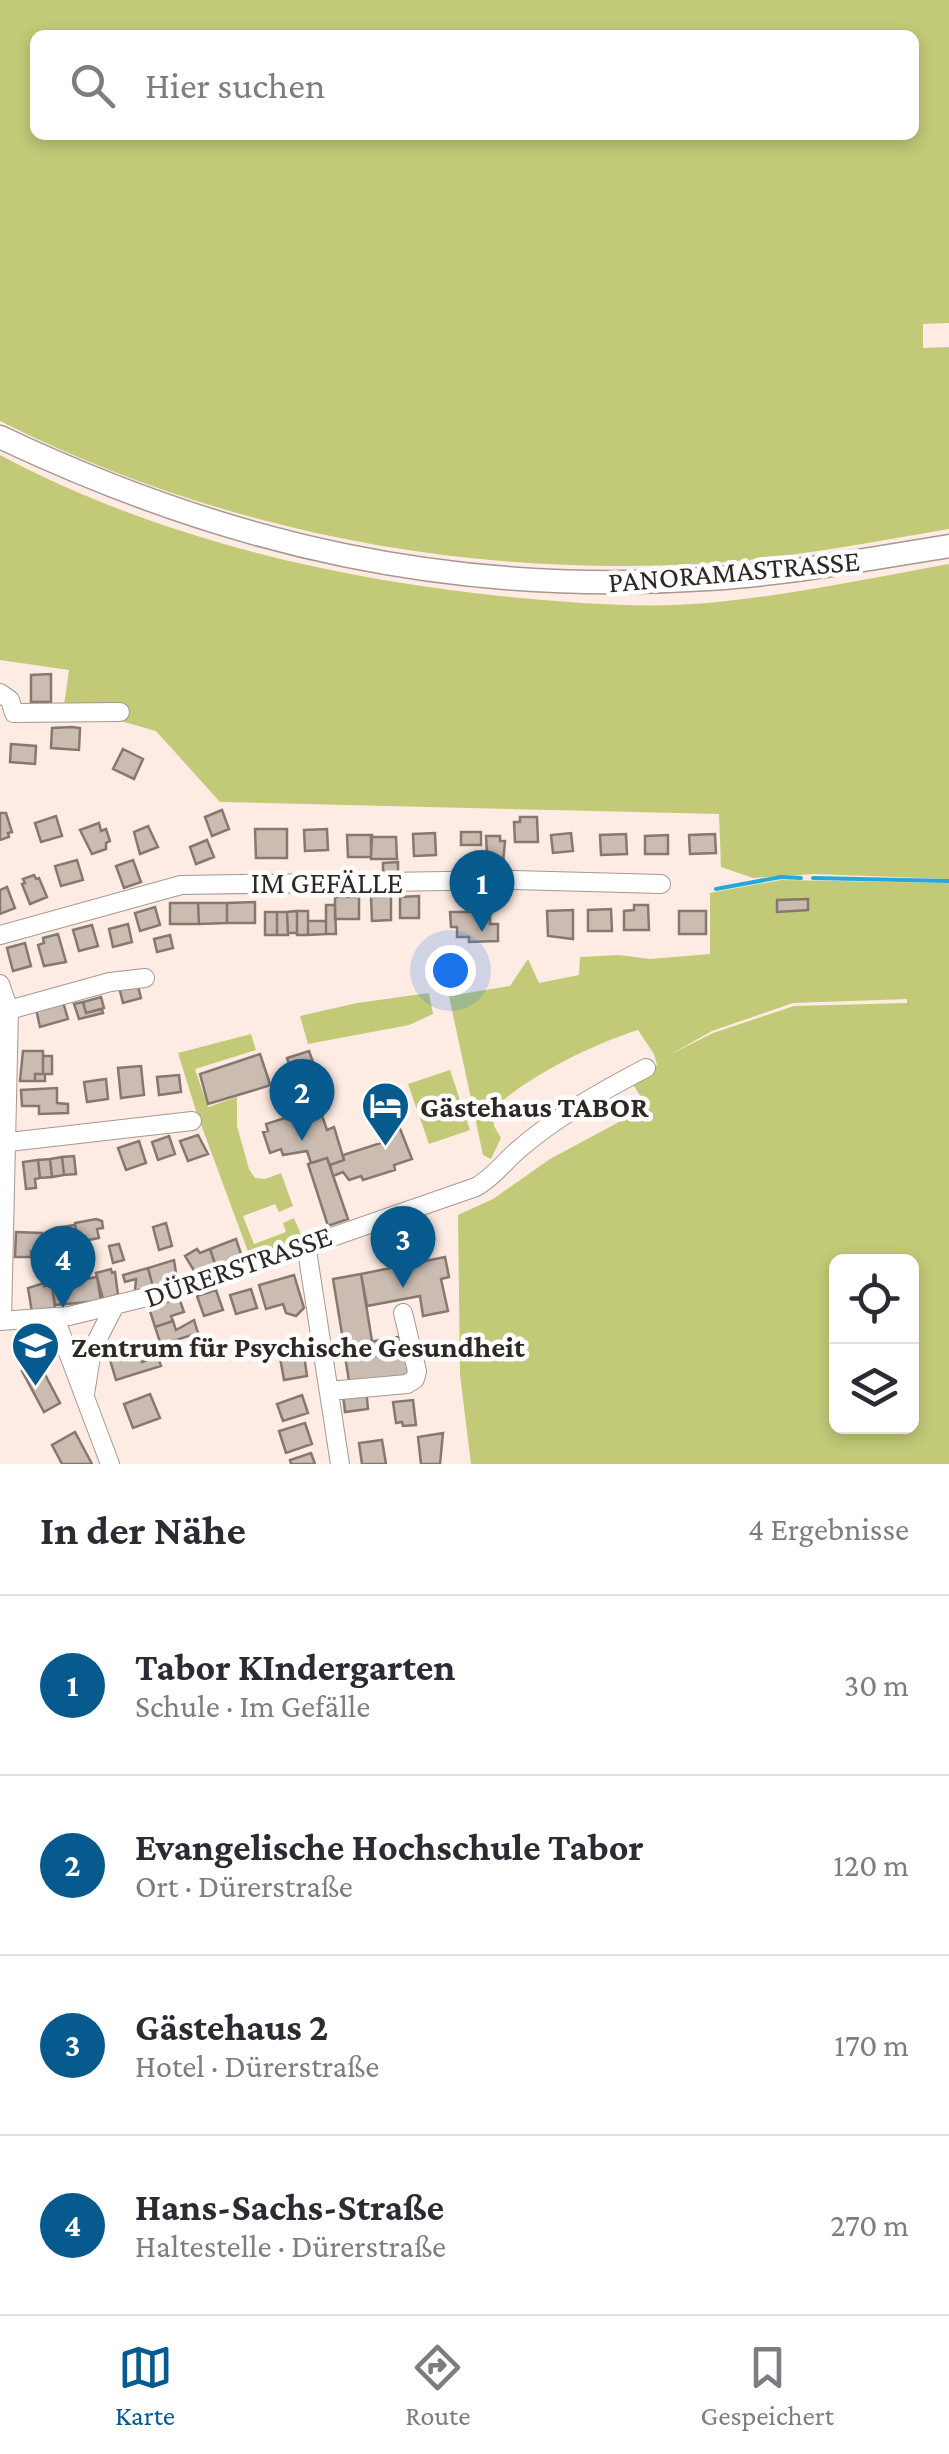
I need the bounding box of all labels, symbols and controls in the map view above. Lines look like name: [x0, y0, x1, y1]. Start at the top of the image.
search box: [30, 30, 919, 140]
icon: search: [65, 58, 120, 113]
text: Hier suchen: [145, 64, 325, 106]
street label: PANORAMASTRASSE: [607, 544, 861, 598]
pin: 1: [450, 850, 514, 932]
street label: IM GEFÄLLE: [251, 866, 403, 899]
your location: [425, 945, 476, 996]
pin: 2: [270, 1058, 334, 1141]
hotel icon: Gästehaus TABOR: [359, 1080, 411, 1148]
place label: Gästehaus TABOR: [420, 1090, 649, 1123]
pin: 3: [370, 1206, 436, 1288]
street label: DÜRERSTRASSE: [140, 1219, 336, 1313]
pin: 4: [30, 1226, 96, 1308]
map controls: [829, 1254, 919, 1434]
button: locate: [829, 1254, 919, 1344]
school or university icon: Zentrum für Psychische Gesundheit: [10, 1320, 62, 1388]
place label: Zentrum für Psychische Gesundheit: [71, 1330, 525, 1363]
button: layers: [829, 1344, 919, 1434]
text: In der Nähe: [40, 1506, 246, 1553]
text: 4 Ergebnisse: [748, 1511, 909, 1547]
text: Tabor KIndergarten: [135, 1646, 455, 1688]
text: 1: [67, 1667, 78, 1703]
text: 30 m: [844, 1667, 909, 1703]
text: Schule · Im Gefälle: [135, 1688, 370, 1724]
text: Evangelische Hochschule Tabor: [135, 1826, 644, 1868]
text: 2: [64, 1847, 81, 1883]
text: 120 m: [833, 1847, 909, 1883]
text: Ort · Dürerstraße: [135, 1868, 353, 1904]
text: Gästehaus 2: [135, 2006, 328, 2048]
text: 3: [65, 2027, 80, 2063]
text: 170 m: [834, 2027, 909, 2063]
text: Hotel · Dürerstraße: [135, 2048, 379, 2084]
text: Hans-Sachs-Straße: [135, 2186, 444, 2228]
text: 4: [64, 2207, 81, 2243]
text: 270 m: [830, 2207, 909, 2243]
text: Haltestelle · Dürerstraße: [135, 2228, 446, 2264]
tab: Karte: [115, 2340, 175, 2431]
tab: Route: [405, 2340, 471, 2431]
tab: Gespeichert: [701, 2340, 834, 2431]

